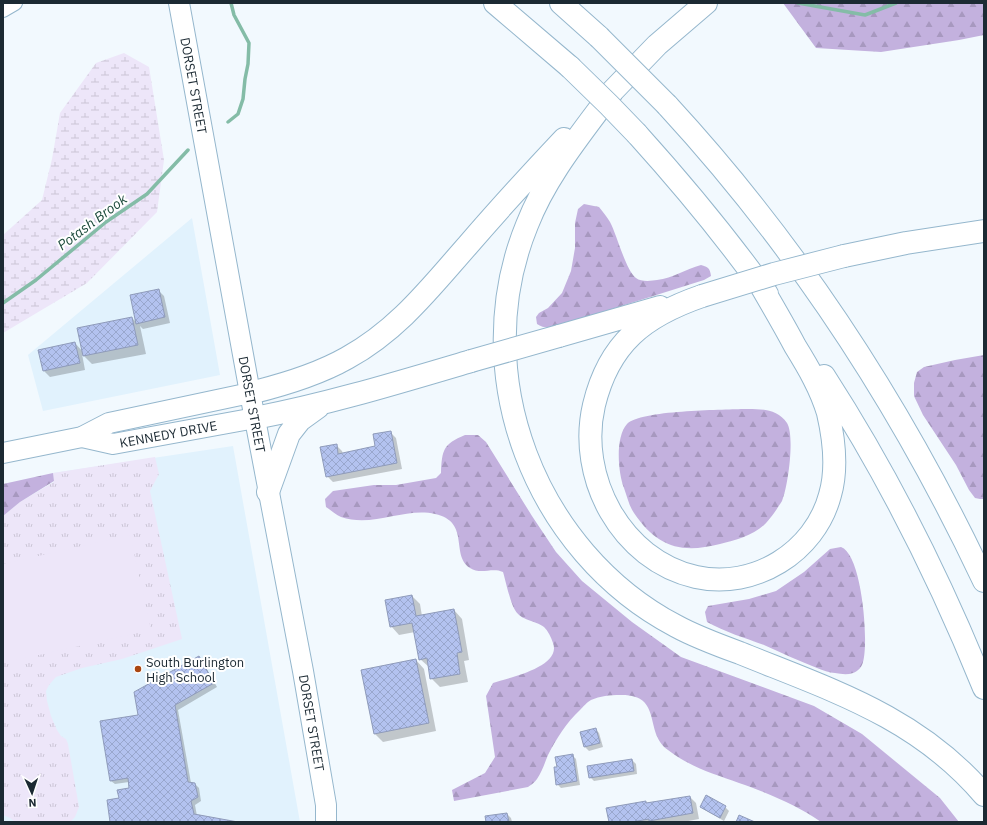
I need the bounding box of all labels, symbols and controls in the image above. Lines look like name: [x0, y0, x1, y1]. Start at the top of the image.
street label: DORSET STREET: [176, 36, 211, 136]
water label: Potash Brook: [54, 190, 131, 254]
street label: DORSET STREET: [234, 355, 269, 455]
street label: KENNEDY DRIVE: [118, 417, 218, 452]
place label: South Burlington High School: [146, 654, 244, 686]
marker: South Burlington High School: [133, 664, 143, 674]
street label: DORSET STREET: [295, 673, 328, 773]
north arrow: [12, 773, 52, 813]
text: N: [28, 796, 37, 810]

